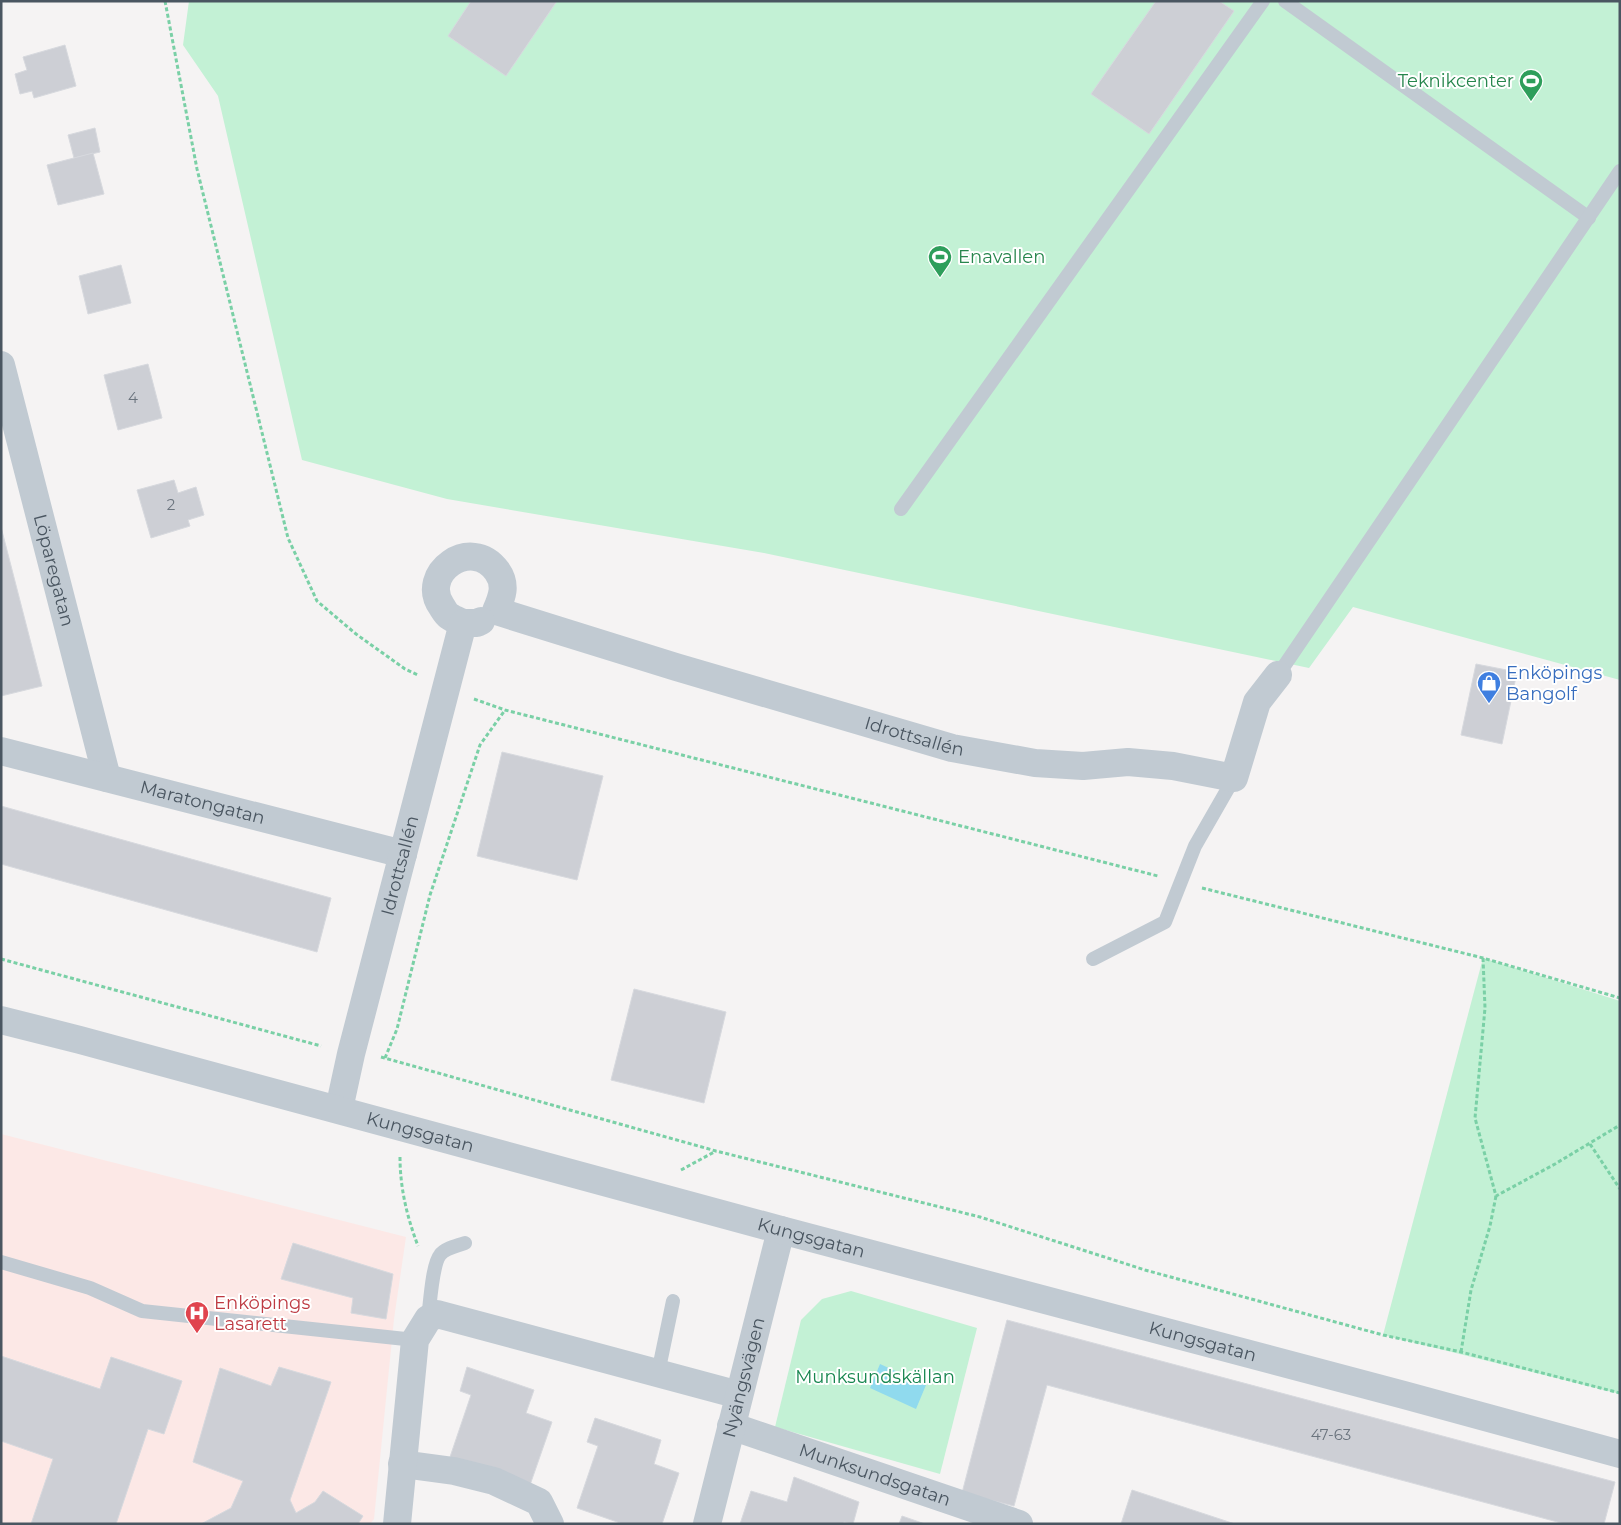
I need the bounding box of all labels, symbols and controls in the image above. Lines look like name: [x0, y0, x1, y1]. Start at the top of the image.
sports icon: Teknikcenter: [1518, 68, 1544, 102]
place label: Teknikcenter: [1398, 70, 1514, 92]
sports icon: Enavallen: [927, 244, 953, 278]
place label: Enavallen: [958, 246, 1045, 268]
house number: 4: [128, 388, 138, 407]
house number: 2: [167, 495, 175, 514]
street label: Löparegatan: [29, 512, 79, 629]
place label: Enköpings Bangolf: [1506, 662, 1602, 705]
shop icon: Enköpings Bangolf: [1476, 670, 1502, 704]
street label: Idrottsallén: [862, 712, 966, 761]
street label: Maratongatan: [138, 776, 267, 829]
street label: Idrottsallén: [376, 813, 424, 918]
street label: Kungsgatan: [364, 1107, 476, 1157]
street label: Kungsgatan: [755, 1213, 867, 1263]
place label: Enköpings Lasarett: [214, 1292, 310, 1335]
hospital icon: Enköpings Lasarett: [184, 1300, 210, 1334]
street label: Nyängsvägen: [718, 1315, 770, 1440]
street label: Kungsgatan: [1146, 1317, 1259, 1366]
park label: Munksundskällan: [795, 1366, 955, 1388]
house number: 47-63: [1311, 1425, 1351, 1444]
street label: Munksundsgatan: [796, 1439, 954, 1511]

